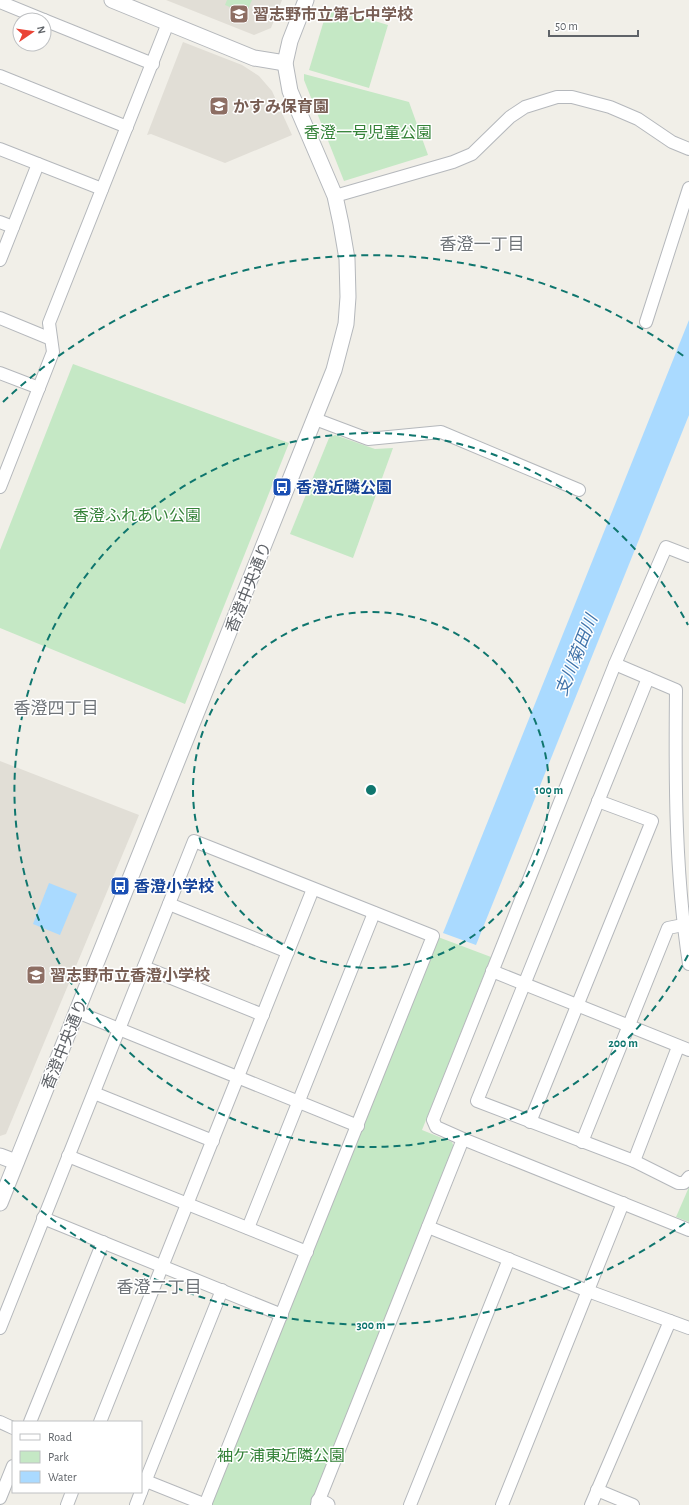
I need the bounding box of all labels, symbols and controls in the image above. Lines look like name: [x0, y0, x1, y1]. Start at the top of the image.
school or university icon: 習志野市立第七中学校: [228, 3, 250, 25]
place label: 習志野市立第七中学校: [253, 6, 413, 23]
north arrow: [12, 12, 52, 52]
scale bar: [549, 12, 638, 38]
text: 50 m: [555, 20, 578, 32]
text: N: [35, 25, 47, 35]
school or university icon: かすみ保育園: [208, 95, 230, 117]
place label: かすみ保育園: [233, 98, 329, 115]
park label: 香澄一号児童公園: [304, 124, 432, 141]
district label: 香澄一丁目: [440, 235, 525, 253]
bus stop icon: 香澄近隣公園: [271, 476, 293, 498]
place label: 香澄近隣公園: [296, 479, 392, 496]
park label: 香澄ふれあい公園: [73, 507, 201, 524]
street label: 香澄中央通り: [223, 539, 274, 635]
water label: 支川菊田川: [552, 610, 601, 698]
district label: 香澄四丁目: [14, 699, 99, 717]
centre of rings: [364, 783, 378, 797]
text: 100 m: [535, 784, 563, 796]
bus stop icon: 香澄小学校: [109, 875, 131, 897]
place label: 香澄小学校: [134, 878, 214, 895]
school or university icon: 習志野市立香澄小学校: [25, 964, 47, 986]
place label: 習志野市立香澄小学校: [50, 967, 210, 984]
street label: 香澄中央通り: [39, 996, 90, 1092]
text: 200 m: [608, 1037, 638, 1049]
district label: 香澄二丁目: [117, 1278, 202, 1296]
text: 300 m: [356, 1319, 386, 1331]
legend: [12, 1421, 142, 1493]
text: Road: [48, 1431, 72, 1443]
park label: 袖ケ浦東近隣公園: [217, 1447, 345, 1464]
text: Park: [48, 1451, 69, 1463]
text: Water: [48, 1471, 77, 1483]

